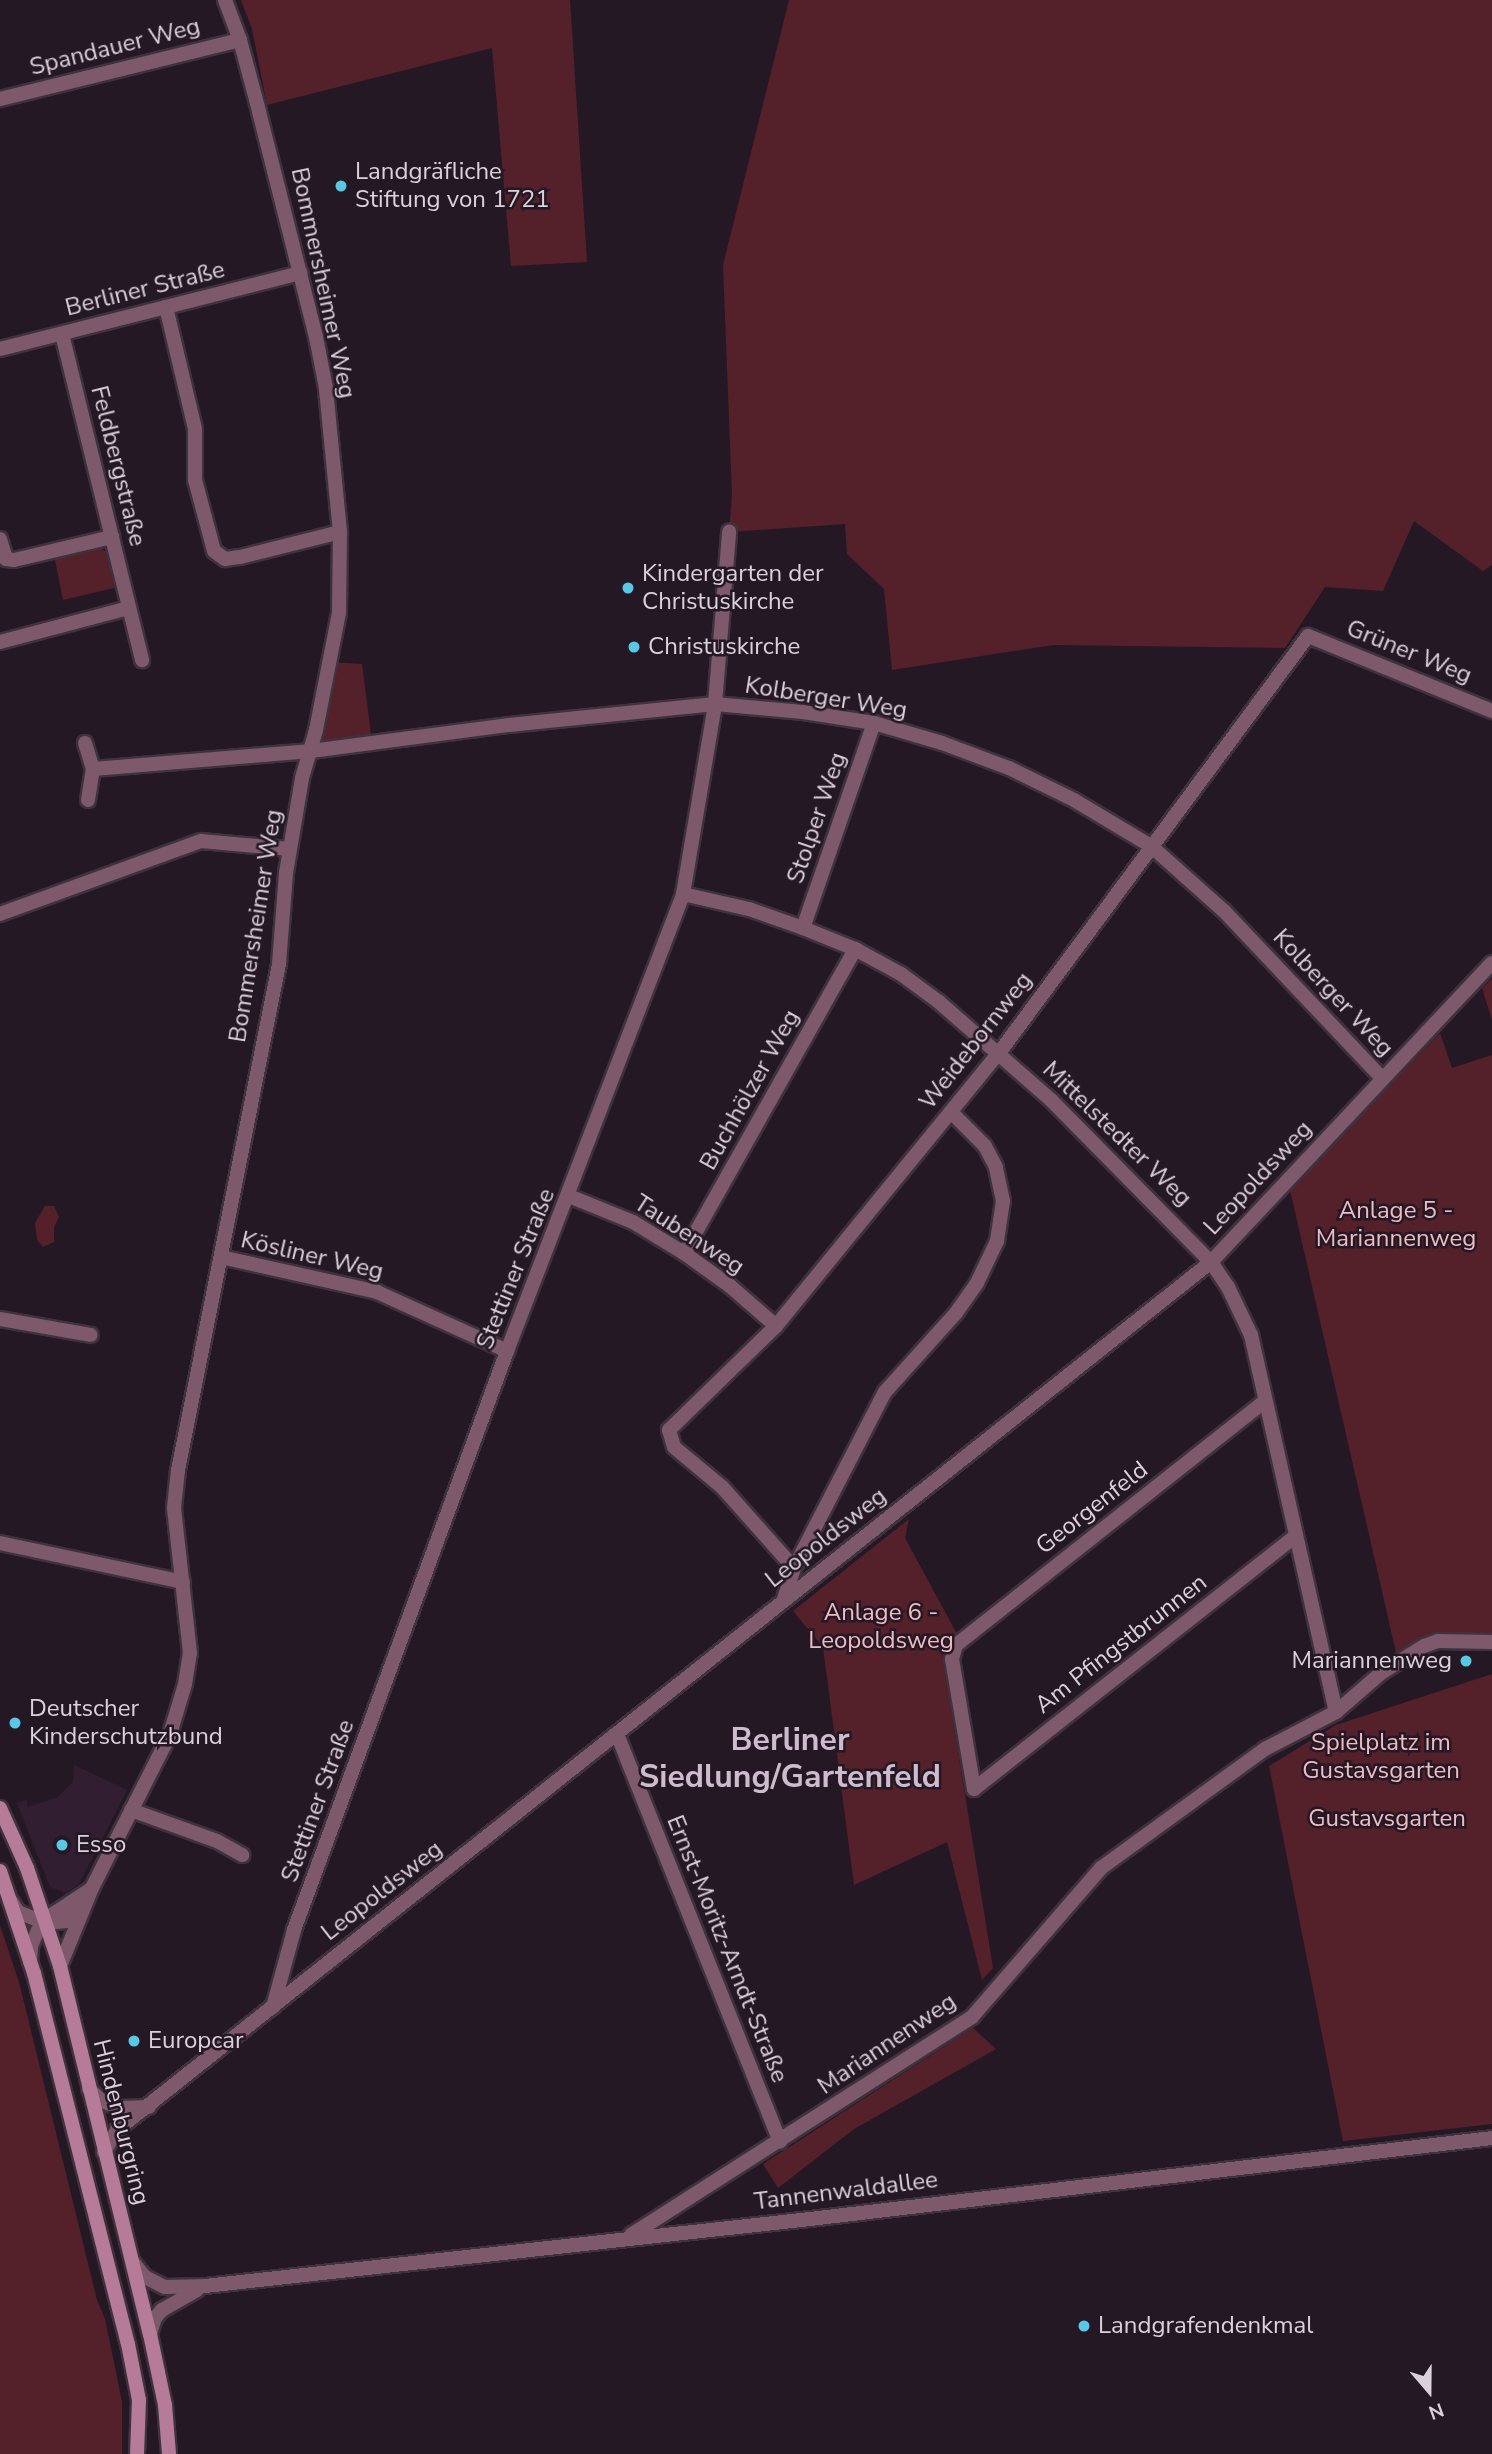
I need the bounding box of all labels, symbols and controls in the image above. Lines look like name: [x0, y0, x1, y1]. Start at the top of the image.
street label: Spandauer Weg: [27, 12, 203, 82]
place label: Landgräfliche Stiftung von 1721: [355, 158, 550, 214]
street label: Bommersheimer Weg: [284, 165, 362, 401]
marker: Landgräfliche Stiftung von 1721: [333, 178, 349, 194]
street label: Berliner Straße: [62, 255, 228, 323]
street label: Feldbergstraße: [84, 383, 152, 549]
place label: Kindergarten der Christuskirche: [642, 560, 824, 616]
marker: Kindergarten der Christuskirche: [620, 580, 636, 596]
street label: Grüner Weg: [1342, 614, 1476, 690]
place label: Christuskirche: [648, 633, 800, 661]
marker: Christuskirche: [626, 639, 642, 655]
street label: Kolberger Weg: [743, 671, 909, 725]
street label: Stolper Weg: [781, 749, 853, 887]
street label: Bommersheimer Weg: [223, 808, 289, 1044]
street label: Kolberger Weg: [1267, 923, 1399, 1063]
street label: Weidebornweg: [913, 967, 1039, 1115]
street label: Buchhölzer Weg: [694, 1005, 806, 1175]
street label: Mittelstedter Weg: [1036, 1055, 1198, 1213]
street label: Leopoldsweg: [1198, 1115, 1318, 1241]
street label: Stettiner Straße: [471, 1184, 561, 1354]
street label: Taubenweg: [628, 1189, 750, 1281]
park label: Anlage 5 - Mariannenweg: [1316, 1197, 1476, 1253]
street label: Kösliner Weg: [238, 1226, 386, 1286]
street label: Georgenfeld: [1030, 1455, 1154, 1561]
street label: Leopoldsweg: [760, 1482, 892, 1594]
street label: Am Pfingstbrunnen: [1029, 1568, 1213, 1720]
park label: Anlage 6 - Leopoldsweg: [808, 1599, 954, 1655]
place label: Mariannenweg: [1291, 1647, 1452, 1675]
marker: Mariannenweg: [1458, 1653, 1474, 1669]
place label: Deutscher Kinderschutzbund: [29, 1695, 223, 1751]
marker: Deutscher Kinderschutzbund: [7, 1715, 23, 1731]
street label: Stettiner Straße: [275, 1716, 361, 1886]
district label: Berliner Siedlung/Gartenfeld: [639, 1722, 941, 1797]
park label: Spielplatz im Gustavsgarten: [1302, 1729, 1460, 1785]
park label: Gustavsgarten: [1308, 1805, 1466, 1833]
street label: Ernst-Moritz-Arndt-Straße: [660, 1811, 794, 2087]
place label: Esso: [76, 1831, 126, 1859]
street label: Leopoldsweg: [316, 1835, 448, 1947]
marker: Esso: [54, 1837, 70, 1853]
street label: Mariannenweg: [812, 1987, 962, 2101]
place label: Europcar: [148, 2027, 244, 2055]
marker: Europcar: [126, 2033, 142, 2049]
street label: Hindenburgring: [87, 2036, 155, 2208]
street label: Tannenwaldallee: [753, 2165, 939, 2217]
place label: Landgrafendenkmal: [1098, 2312, 1313, 2340]
marker: Landgrafendenkmal: [1076, 2318, 1092, 2334]
north arrow: [1394, 2356, 1464, 2426]
text: N: [1425, 2396, 1447, 2425]

